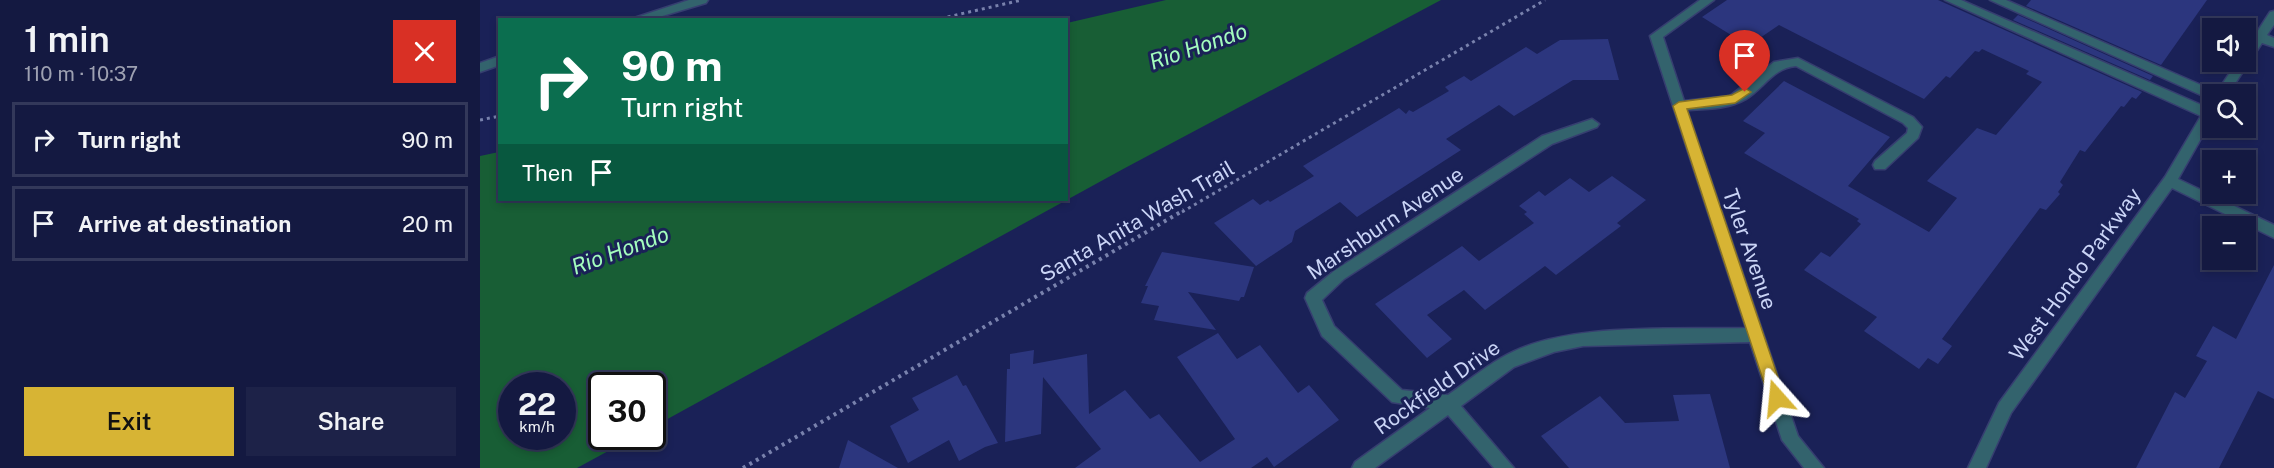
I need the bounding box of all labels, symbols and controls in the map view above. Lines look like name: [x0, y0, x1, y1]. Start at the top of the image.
water label: Rio Hondo: [1146, 17, 1250, 75]
text: 1 min: [24, 18, 110, 60]
map controls: [2202, 18, 2256, 270]
button: sound: [2202, 18, 2256, 72]
button: close: [393, 20, 456, 83]
pin: [1719, 30, 1770, 92]
icon: arrive: [1728, 39, 1761, 72]
text: 90 m: [621, 41, 723, 90]
icon: right: [522, 42, 600, 120]
text: 110 m · 10:37: [24, 62, 138, 86]
button: search: [2202, 84, 2256, 138]
text: Turn right: [621, 91, 744, 123]
icon: right: [27, 123, 60, 156]
text: Turn right: [78, 127, 181, 153]
text: 90 m: [402, 127, 453, 153]
button: +: [2202, 150, 2256, 204]
street label: Santa Anita Wash Trail: [1035, 155, 1239, 287]
icon: arrive: [585, 156, 618, 189]
text: Then: [522, 160, 573, 186]
street label: Marshburn Avenue: [1302, 161, 1468, 285]
street label: West Hondo Parkway: [2004, 183, 2146, 365]
street label: Tyler Avenue: [1718, 185, 1782, 313]
icon: arrive: [27, 207, 60, 240]
text: Arrive at destination: [78, 211, 291, 237]
text: 20 m: [402, 211, 453, 237]
button: −: [2202, 216, 2256, 270]
water label: Rio Hondo: [568, 220, 672, 280]
street label: Rockfield Drive: [1369, 334, 1505, 440]
position arrow: [1745, 366, 1809, 430]
speed limit sign: 30: [588, 372, 666, 450]
text: 22: [518, 386, 556, 422]
button: Exit: [24, 387, 234, 456]
button: Share: [246, 387, 456, 456]
text: km/h: [519, 418, 555, 435]

